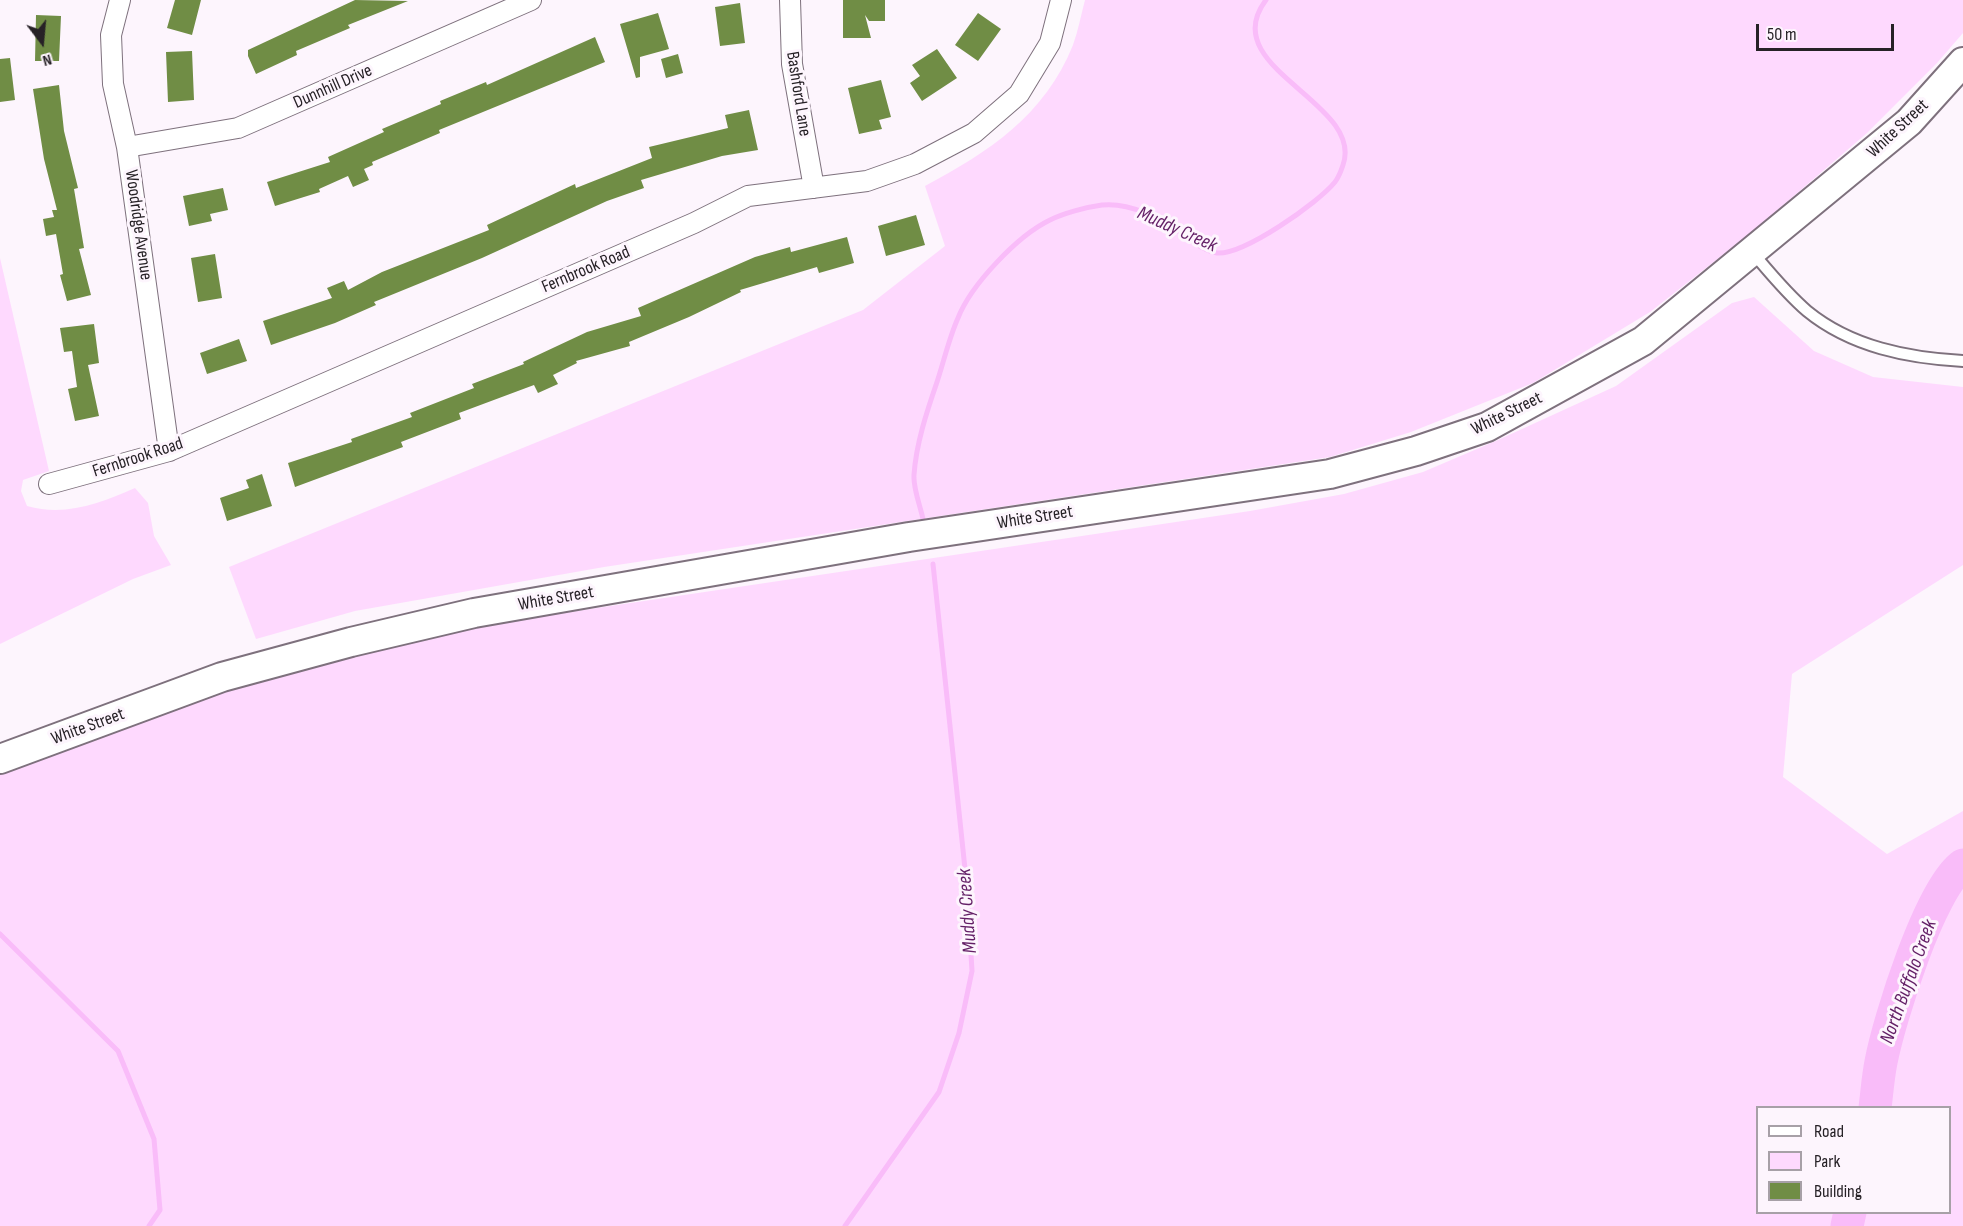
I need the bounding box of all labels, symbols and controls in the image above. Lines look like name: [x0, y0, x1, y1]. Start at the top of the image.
north arrow: [12, 12, 72, 72]
scale bar: [1759, 12, 1897, 50]
text: 50 m: [1767, 24, 1797, 45]
text: N: [40, 49, 54, 70]
street label: Bashford Lane: [781, 50, 815, 138]
street label: Dunnhill Drive: [290, 60, 376, 114]
street label: White Street: [1863, 95, 1933, 163]
street label: Woodridge Avenue: [120, 168, 156, 282]
water label: Muddy Creek: [1133, 202, 1221, 258]
street label: Fernbrook Road: [539, 242, 633, 298]
street label: White Street: [1468, 388, 1546, 440]
street label: Fernbrook Road: [90, 433, 186, 483]
street label: White Street: [996, 501, 1074, 535]
street label: White Street: [517, 582, 595, 616]
street label: White Street: [49, 704, 127, 750]
water label: Muddy Creek: [953, 868, 983, 954]
water label: North Buffalo Creek: [1875, 917, 1943, 1047]
legend: [1756, 1106, 1951, 1214]
text: Road: [1814, 1121, 1844, 1142]
text: Park: [1814, 1151, 1840, 1172]
text: Building: [1814, 1181, 1862, 1202]

